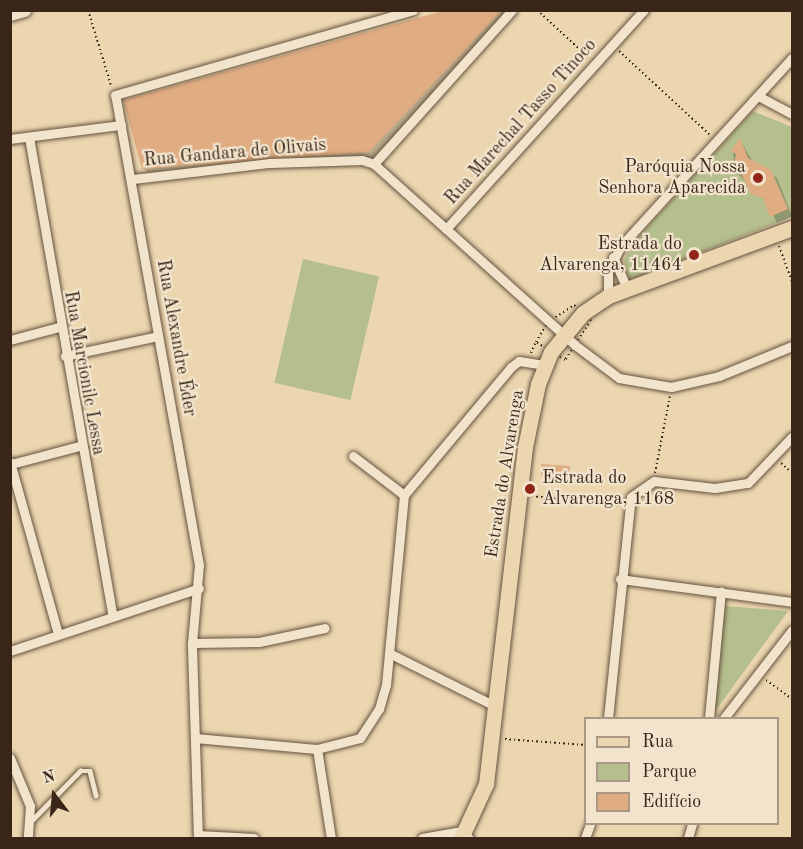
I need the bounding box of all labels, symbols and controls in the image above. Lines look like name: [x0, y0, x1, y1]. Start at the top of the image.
street label: Rua Marechal Tasso Tinoco: [441, 35, 601, 209]
street label: Rua Gandara de Olivais: [143, 134, 327, 172]
place label: Paróquia Nossa Senhora Aparecida: [598, 157, 746, 200]
marker: Paróquia Nossa Senhora Aparecida: [751, 171, 765, 185]
place label: Estrada do Alvarenga, 11464: [539, 234, 682, 276]
marker: Estrada do Alvarenga, 11464: [687, 248, 701, 262]
street label: Rua Alexandre Éder: [152, 258, 200, 418]
street label: Rua Marcionilc Lessa: [59, 289, 109, 457]
street label: Estrada do Alvarenga: [481, 388, 529, 560]
place label: Estrada do Alvarenga, 1168: [542, 468, 674, 510]
marker: Estrada do Alvarenga, 1168: [523, 482, 537, 496]
legend: [584, 717, 779, 825]
text: Rua: [642, 733, 673, 751]
text: Parque: [642, 763, 697, 781]
north arrow: [24, 765, 84, 825]
text: N: [41, 768, 57, 787]
text: Edifício: [642, 793, 701, 811]

